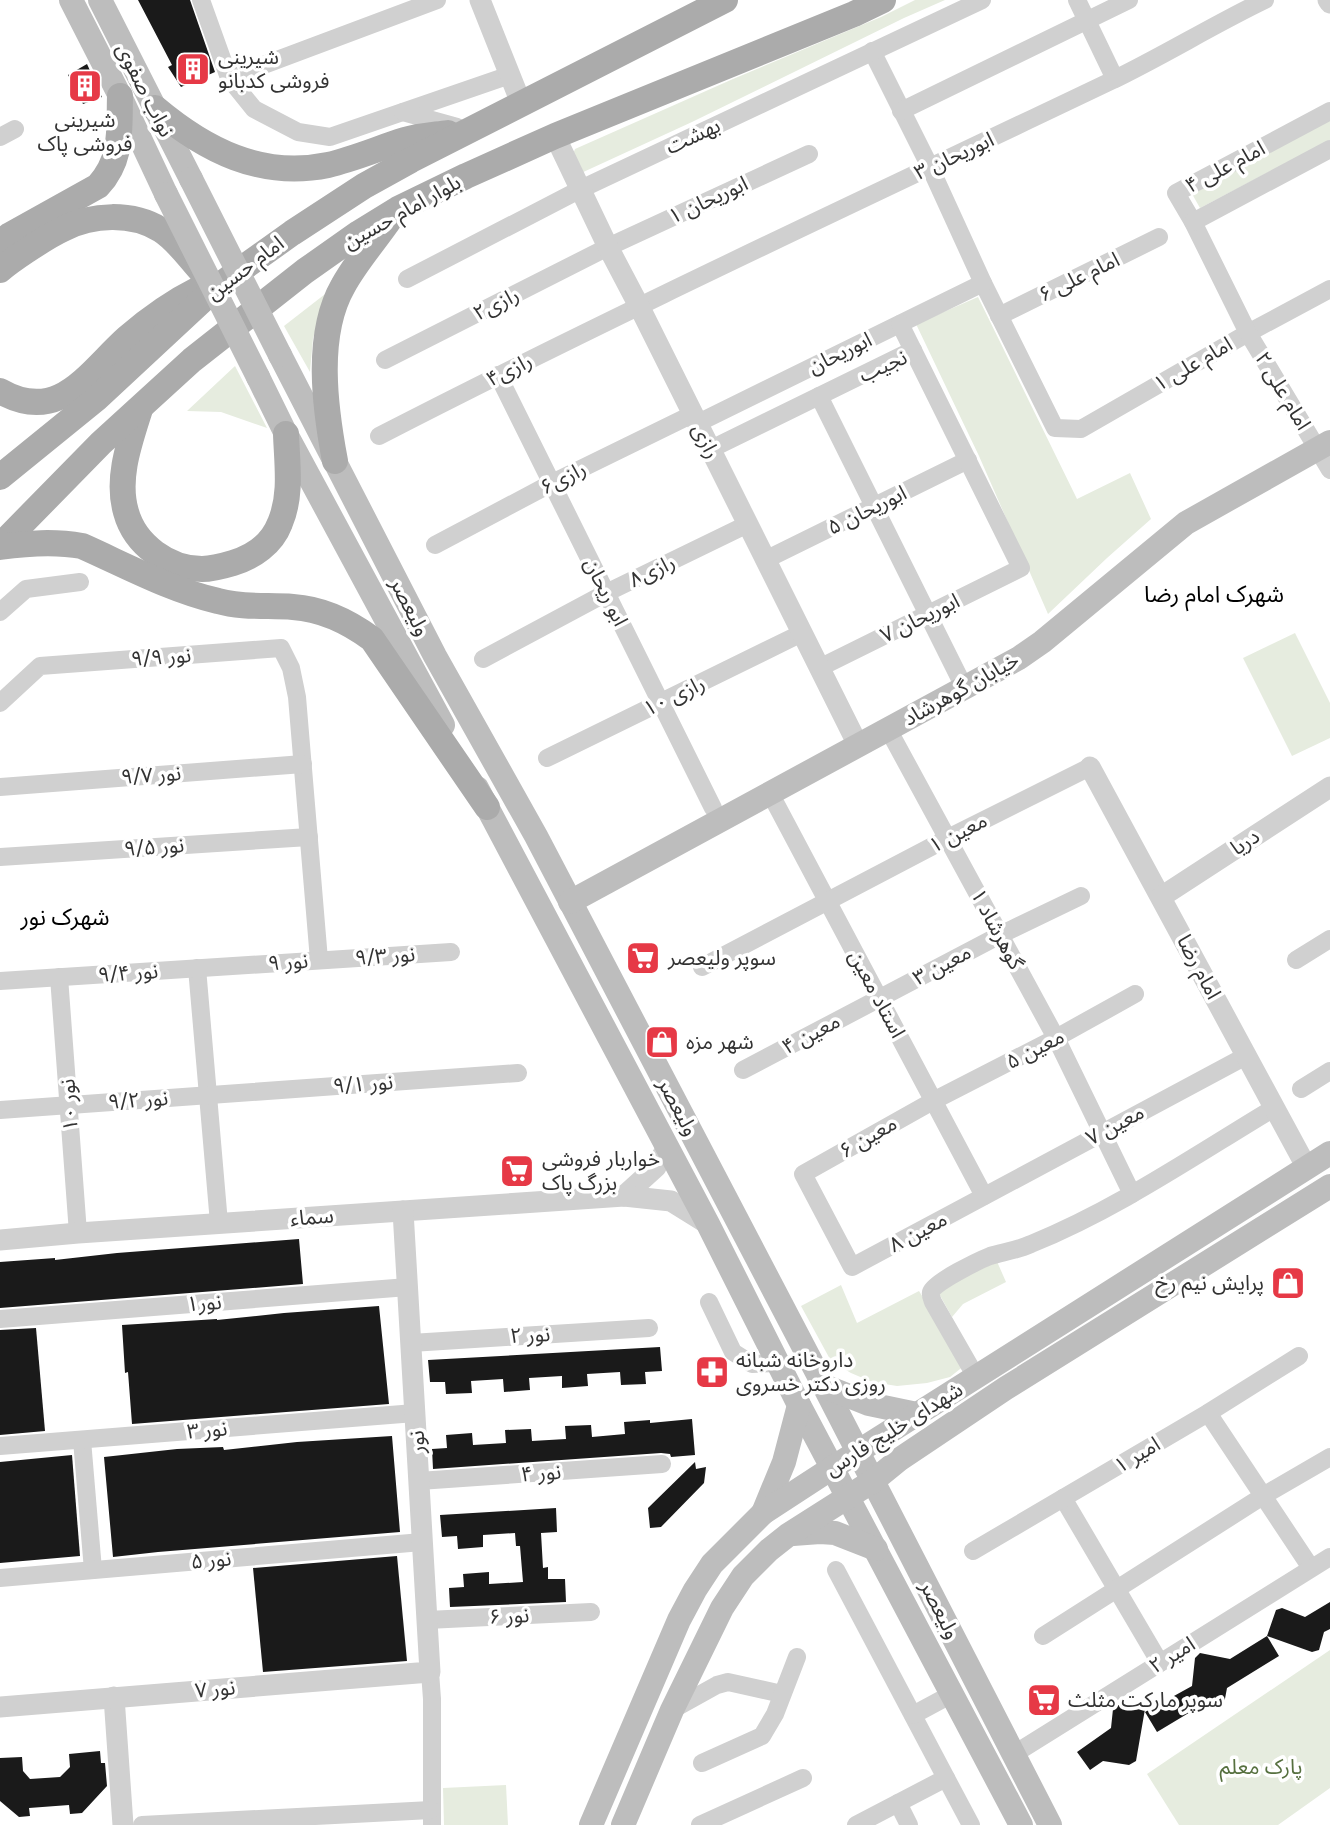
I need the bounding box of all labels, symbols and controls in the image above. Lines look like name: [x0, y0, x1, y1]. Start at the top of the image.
street label: نواب صفوی: [111, 39, 180, 141]
place label: شیرینی فروشی کدبانو: [218, 44, 329, 93]
building icon: شیرینی فروشی کدبانو: [174, 50, 212, 88]
building icon: شیرینی فروشی پاک: [66, 67, 104, 105]
place label: شیرینی فروشی پاک: [37, 107, 133, 157]
street label: بهشت: [662, 112, 724, 159]
street label: ابوریحان ۳: [910, 126, 998, 185]
street label: امام علی ۴: [1180, 135, 1271, 202]
street label: بلوار امام حسین: [339, 169, 467, 258]
street label: ابوریحان ۱: [664, 170, 752, 229]
street label: امام حسین: [201, 230, 291, 308]
street label: امام علی ۶: [1034, 246, 1125, 310]
street label: رازی۲: [469, 282, 523, 326]
street label: ابوریحان: [804, 326, 876, 379]
street label: امام علی ۱: [1149, 331, 1239, 400]
street label: نجیب: [855, 344, 911, 387]
street label: امام علی ۲: [1247, 347, 1317, 437]
street label: رازی۴: [482, 348, 536, 392]
street label: رازی: [687, 419, 726, 462]
street label: رازی۶: [536, 456, 590, 500]
street label: ابوریحان ۵: [823, 480, 910, 539]
street label: رازی۸: [625, 549, 679, 592]
street label: ابو ریحان: [579, 554, 634, 630]
street label: ولیعصر: [385, 573, 436, 640]
district label: شهرک امام رضا: [1144, 580, 1284, 612]
street label: ابوریحان ۷: [876, 588, 963, 647]
street label: نور ۹/۹: [130, 642, 192, 671]
street label: خیابان گوهرشاد: [898, 646, 1023, 731]
street label: رازی ۱۰: [639, 670, 709, 721]
street label: نور ۹/۷: [120, 760, 182, 789]
street label: معین ۱: [924, 807, 991, 858]
street label: دریا: [1226, 823, 1264, 860]
street label: نور ۹/۵: [123, 832, 185, 861]
street label: گوهرشاد ۱: [966, 884, 1029, 974]
district label: شهرک نور: [19, 903, 110, 931]
street label: امام رضا: [1169, 930, 1227, 1005]
supermarket icon: سوپر ولیعصر: [624, 939, 662, 977]
street label: معین ۳: [908, 939, 975, 990]
street label: نور ۹/۳: [354, 941, 416, 970]
place label: سوپر ولیعصر: [667, 945, 776, 971]
street label: استاد معین: [844, 946, 911, 1042]
street label: نور ۹: [267, 948, 309, 975]
street label: نور ۹/۴: [97, 958, 159, 987]
street label: معین ۴: [777, 1008, 844, 1059]
shop icon: شهر مزه: [643, 1023, 681, 1061]
street label: معین ۵: [1001, 1023, 1068, 1074]
place label: شهر مزه: [686, 1029, 754, 1054]
street label: نور ۹/۱: [332, 1069, 394, 1098]
street label: ولیعصر: [652, 1073, 704, 1140]
street label: نور ۱۰: [54, 1078, 83, 1132]
street label: نور ۹/۲: [107, 1085, 169, 1114]
street label: معین ۷: [1081, 1099, 1148, 1150]
street label: معین ۶: [835, 1110, 901, 1163]
place label: خواربار فروشی بزرگ پاک: [542, 1146, 660, 1196]
supermarket icon: خواربار فروشی بزرگ پاک: [498, 1152, 536, 1190]
street label: سماء: [289, 1203, 334, 1230]
street label: معین ۸: [884, 1206, 951, 1257]
shop icon: پرایش نیم رخ: [1269, 1264, 1307, 1302]
place label: پرایش نیم رخ: [1155, 1270, 1264, 1298]
street label: نور۱: [185, 1289, 222, 1316]
street label: نور ۲: [509, 1321, 551, 1348]
place label: داروخانه شبانه روزی دکتر خسروی: [736, 1347, 886, 1396]
pharmacy icon: داروخانه شبانه روزی دکتر خسروی: [693, 1353, 731, 1391]
street label: شهدای خلیج فارس: [820, 1376, 969, 1484]
street label: نور ۳: [186, 1415, 228, 1444]
street label: نور: [403, 1430, 430, 1455]
street label: امیر ۱: [1109, 1431, 1164, 1478]
street label: نور ۴: [520, 1459, 562, 1486]
street label: نور ۵: [190, 1545, 232, 1574]
street label: ولیعصر: [915, 1576, 966, 1643]
street label: نور ۶: [488, 1602, 530, 1629]
street label: امیر ۲: [1144, 1631, 1199, 1678]
street label: نور ۷: [194, 1674, 236, 1703]
supermarket icon: سوپر مارکت مثلث: [1025, 1681, 1063, 1719]
place label: سوپر مارکت مثلث: [1068, 1687, 1223, 1713]
park label: پارک معلم: [1220, 1754, 1302, 1782]

